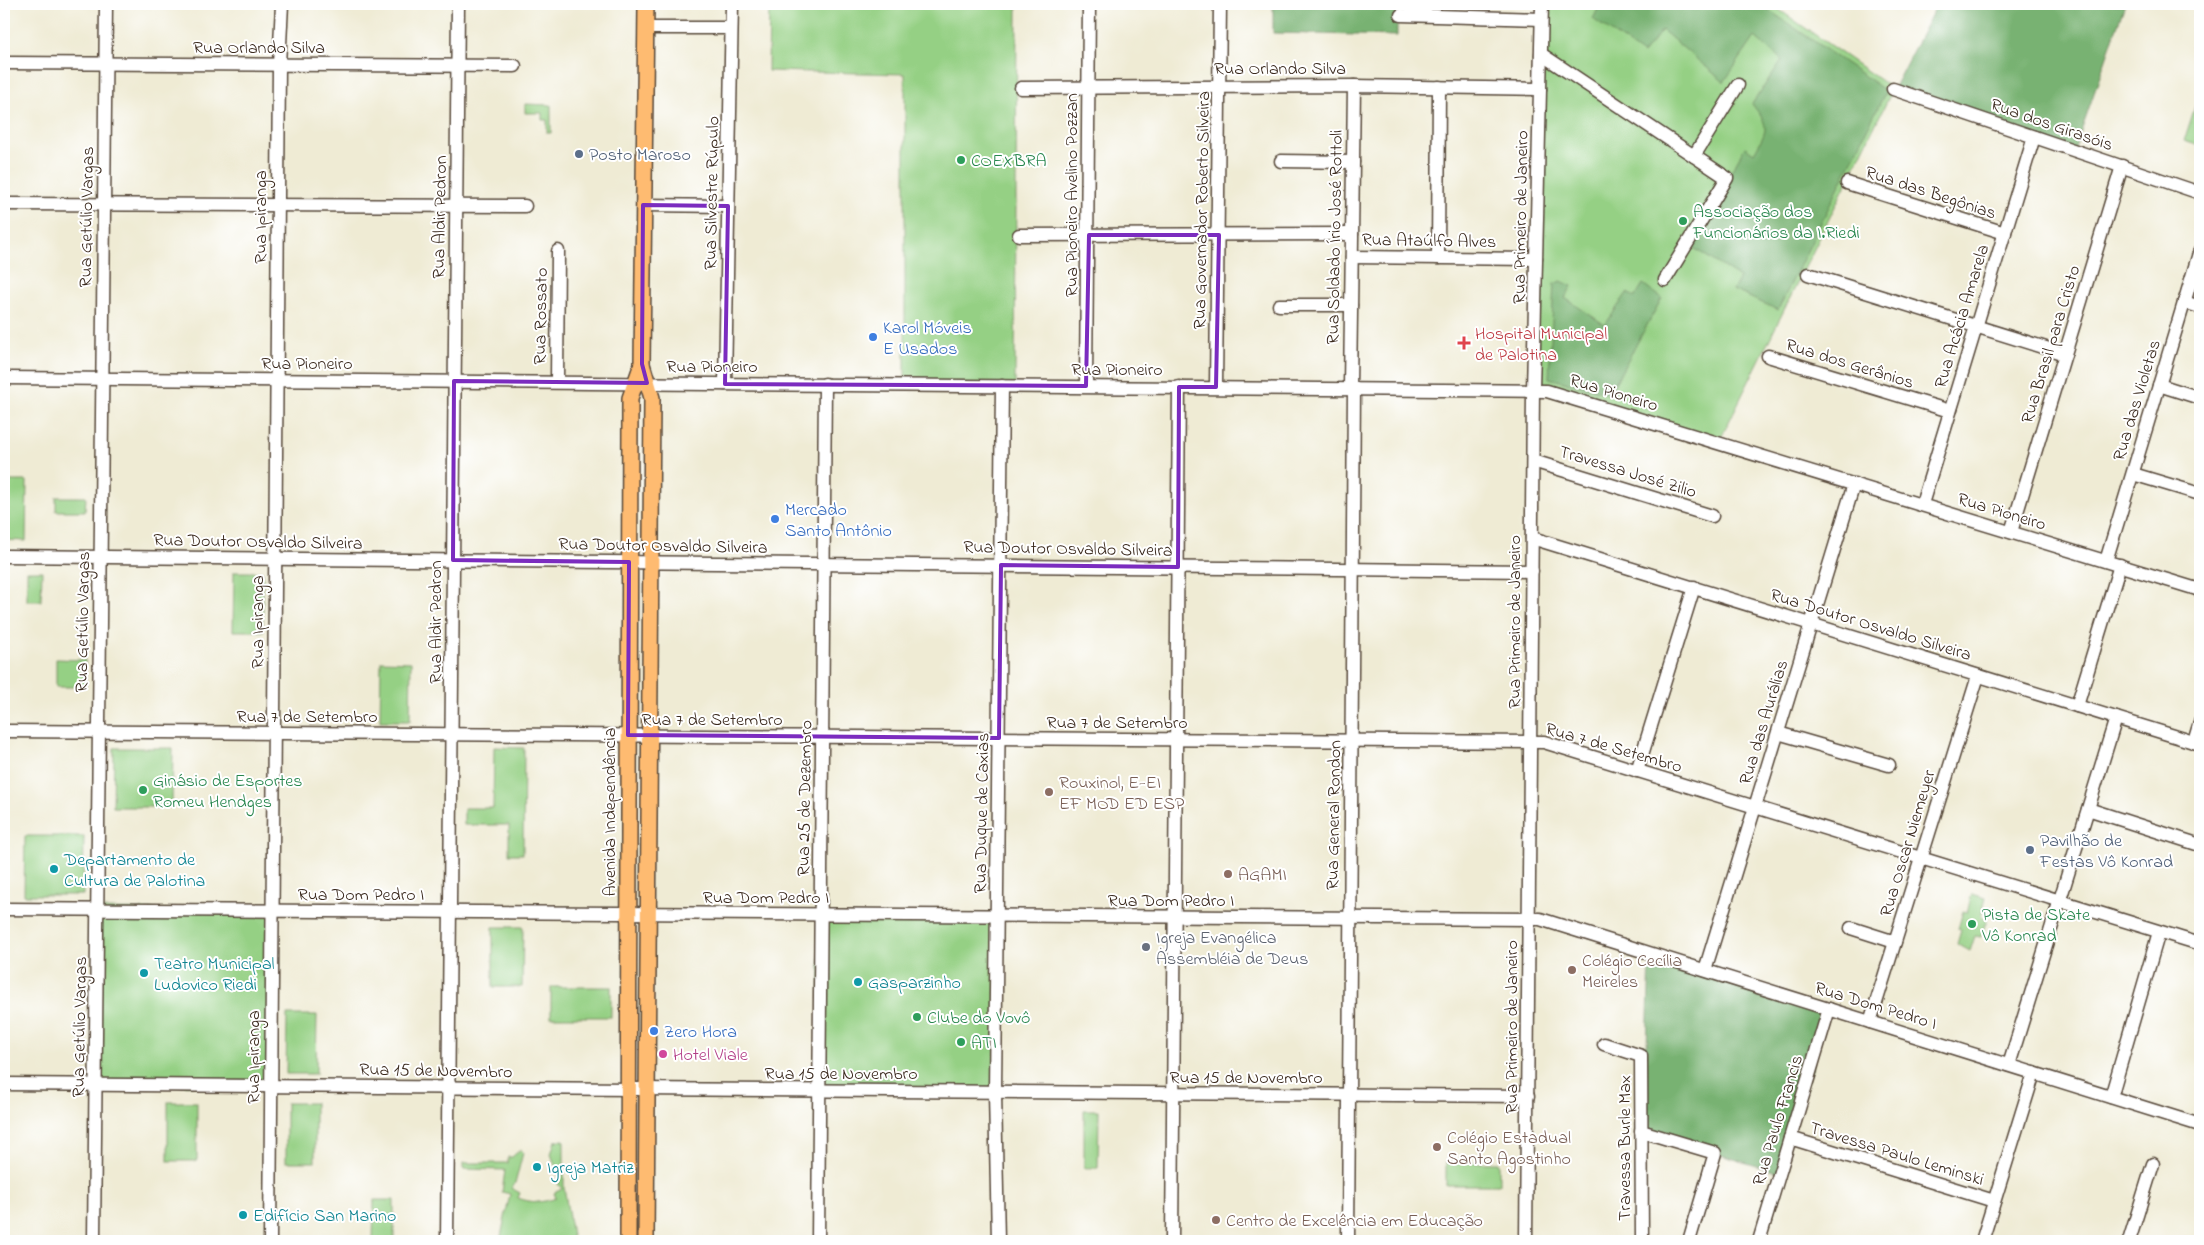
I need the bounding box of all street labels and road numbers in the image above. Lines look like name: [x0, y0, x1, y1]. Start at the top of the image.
street label: Rua Orlando Silva: [193, 36, 325, 62]
street label: Rua Orlando Silva: [1214, 57, 1346, 83]
street label: Rua Governador Roberto Silveira: [1188, 91, 1218, 329]
street label: Rua Pioneiro Avelino Pozzan: [1060, 93, 1086, 297]
street label: Rua dos Girasóis: [1986, 93, 2116, 159]
street label: Rua Silvestre Rúpulo: [699, 116, 727, 270]
street label: Rua Soldado Írio José Rottoli: [1321, 129, 1351, 345]
street label: Rua Primeiro de Janeiro: [1507, 130, 1537, 304]
street label: Rua Getúlio Vargas: [74, 146, 103, 288]
street label: Rua Aldir Pedron: [427, 155, 455, 279]
street label: Rua das Begônias: [1861, 160, 1999, 228]
street label: Rua Ipiranga: [249, 170, 276, 264]
street label: Rua Ataúlfo Alves: [1361, 228, 1496, 256]
street label: Rua Acácia Amarela: [1929, 241, 1997, 392]
street label: Rua Brasil para Cristo: [2015, 262, 2088, 427]
street label: Rua Rossato: [528, 267, 556, 365]
street label: Rua dos Gerânios: [1782, 333, 1917, 397]
street label: Rua das Violetas: [2107, 337, 2169, 464]
street label: Rua Pioneiro: [261, 352, 353, 378]
street label: Rua Pioneiro: [666, 355, 758, 381]
street label: Rua Pioneiro: [1071, 358, 1163, 384]
street label: Rua Pioneiro: [1566, 368, 1661, 420]
street label: Travessa José Zilio: [1555, 440, 1699, 506]
street label: Rua Pioneiro: [1954, 487, 2049, 539]
street label: Rua Doutor Osvaldo Silveira: [153, 528, 363, 558]
street label: Rua Doutor Osvaldo Silveira: [558, 532, 768, 562]
street label: Rua Doutor Osvaldo Silveira: [963, 535, 1173, 565]
street label: Rua Primeiro de Janeiro: [1503, 535, 1529, 709]
street label: Rua Getúlio Vargas: [70, 551, 99, 693]
street label: Rua Aldir Pedron: [424, 560, 450, 684]
street label: Rua Ipiranga: [246, 575, 273, 669]
street label: Rua Doutor Osvaldo Silveira: [1767, 583, 1974, 669]
street label: Rua das Aurálias: [1734, 657, 1796, 788]
street label: Rua 7 de Setembro: [236, 705, 378, 731]
street label: Rua 7 de Setembro: [641, 708, 783, 734]
street label: Rua 7 de Setembro: [1046, 711, 1188, 737]
street label: Rua 7 de Setembro: [1542, 717, 1685, 781]
street label: Rua 25 de Dezembro: [792, 720, 820, 876]
street label: Avenida Independência: [598, 727, 624, 897]
street label: Rua Duque de Caxias: [969, 732, 997, 894]
street label: Rua General Rondon: [1321, 740, 1349, 890]
street label: Rua Oscar Niemeyer: [1874, 767, 1944, 920]
street label: Rua Dom Pedro I: [298, 883, 424, 909]
street label: Rua Dom Pedro I: [703, 886, 829, 912]
street label: Rua Dom Pedro I: [1108, 889, 1234, 915]
street label: Rua Primeiro de Janeiro: [1500, 940, 1526, 1114]
street label: Rua Getúlio Vargas: [67, 956, 96, 1098]
street label: Rua Dom Pedro I: [1811, 976, 1940, 1038]
street label: Rua Ipiranga: [242, 1010, 269, 1104]
street label: Rua Paulo Francis: [1747, 1052, 1811, 1189]
street label: Rua 15 de Novembro: [359, 1058, 513, 1086]
street label: Rua 15 de Novembro: [764, 1062, 918, 1088]
street label: Rua 15 de Novembro: [1169, 1066, 1323, 1092]
street label: Travessa Burle Max: [1613, 1075, 1639, 1221]
street label: Travessa Paulo Leminski: [1806, 1116, 1987, 1194]

